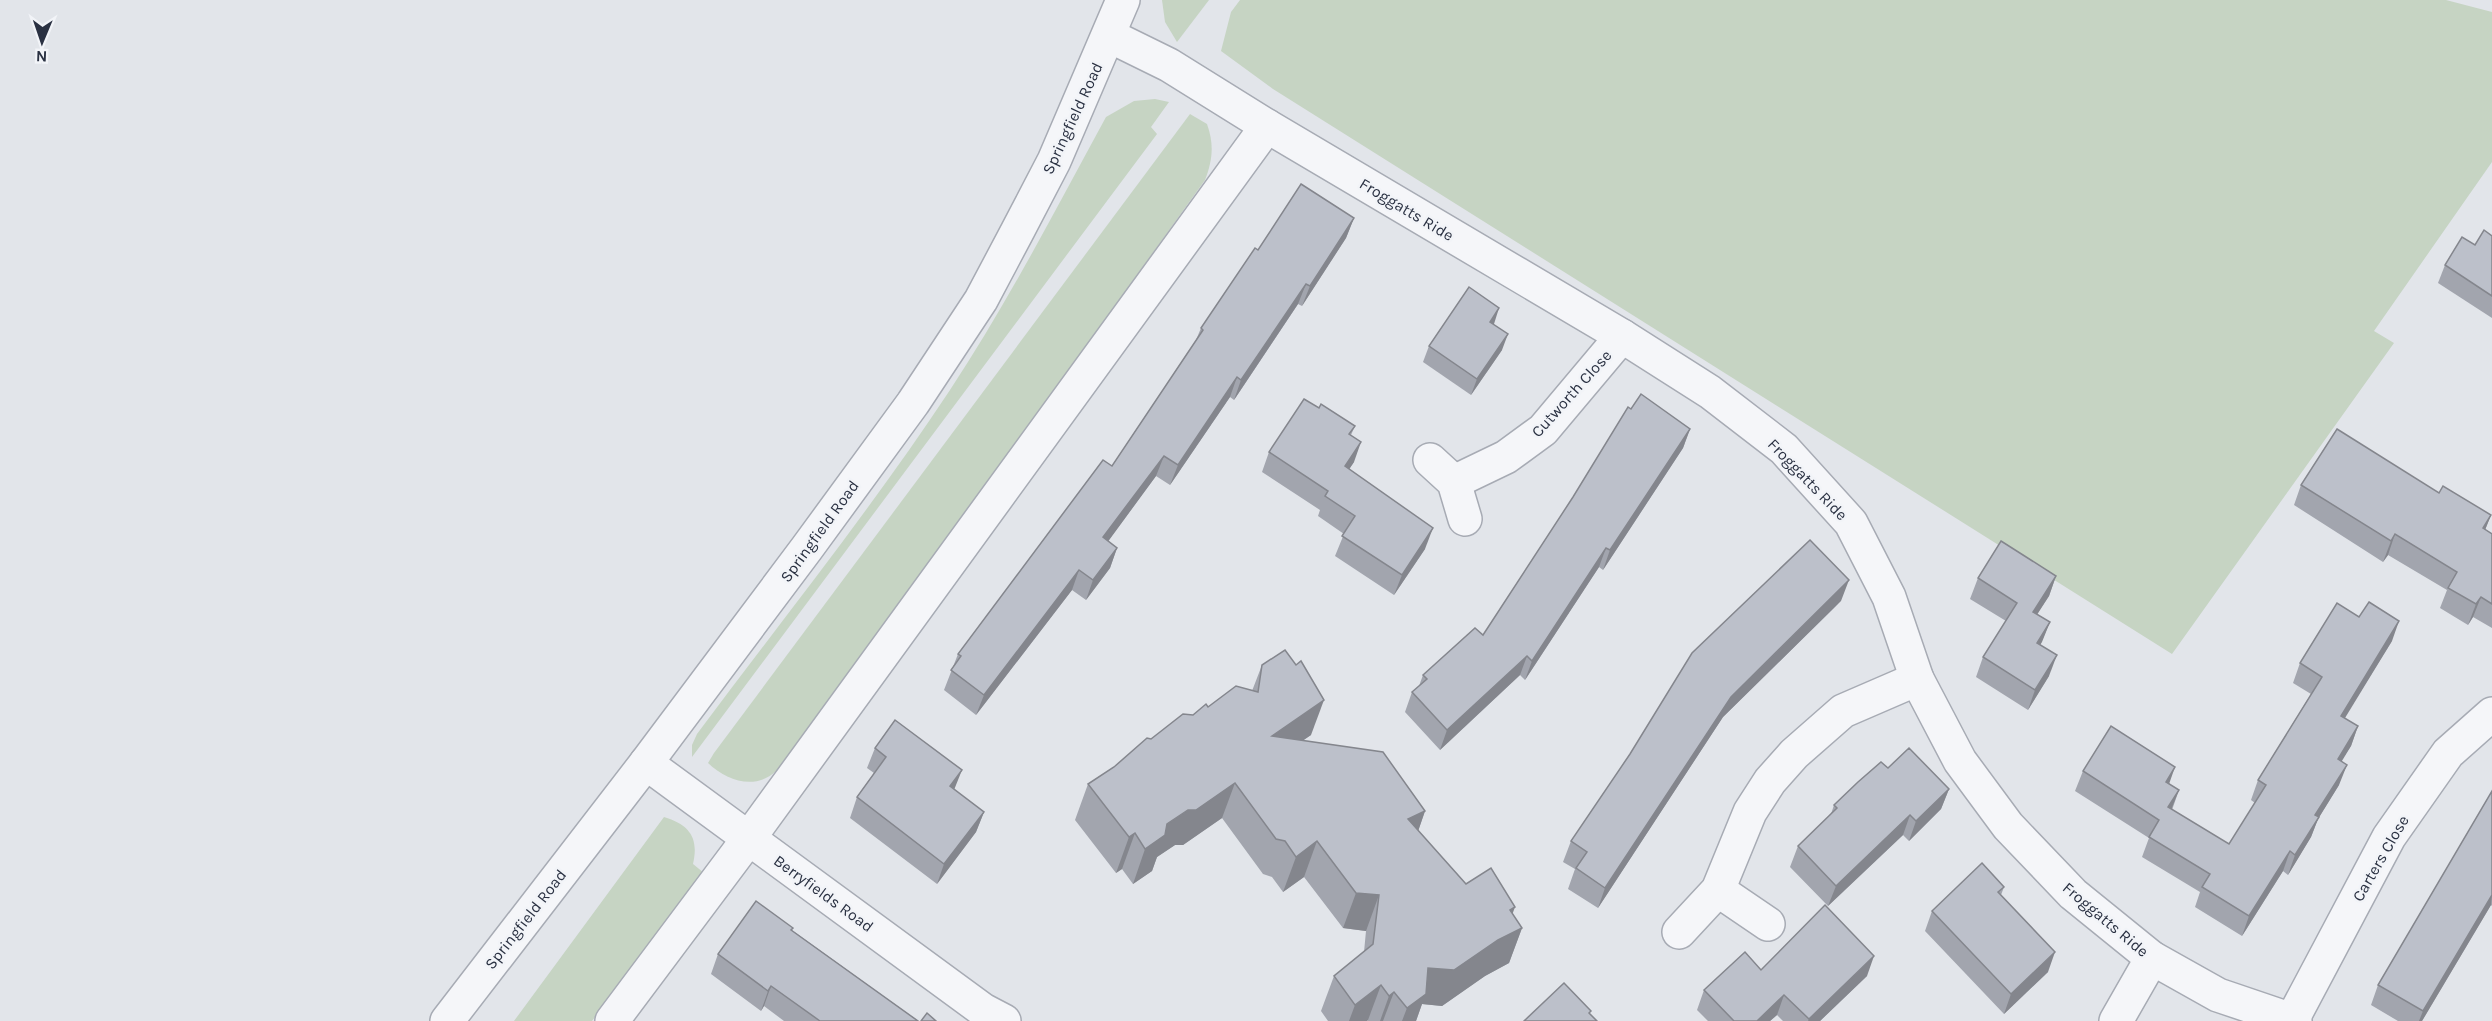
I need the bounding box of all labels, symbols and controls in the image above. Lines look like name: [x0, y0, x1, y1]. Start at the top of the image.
north arrow: [12, 12, 72, 72]
text: N: [35, 47, 48, 66]
street label: Springfield Road: [1038, 59, 1107, 177]
street label: Froggatts Ride: [1356, 174, 1457, 245]
street label: Cutworth Close: [1527, 346, 1615, 441]
street label: Froggatts Ride: [1764, 435, 1851, 524]
street label: Springfield Road: [776, 477, 863, 586]
street label: Carters Close: [2348, 812, 2413, 905]
street label: Berryfields Road: [770, 851, 877, 936]
street label: Springfield Road: [481, 866, 570, 973]
street label: Froggatts Ride: [2059, 878, 2152, 961]

